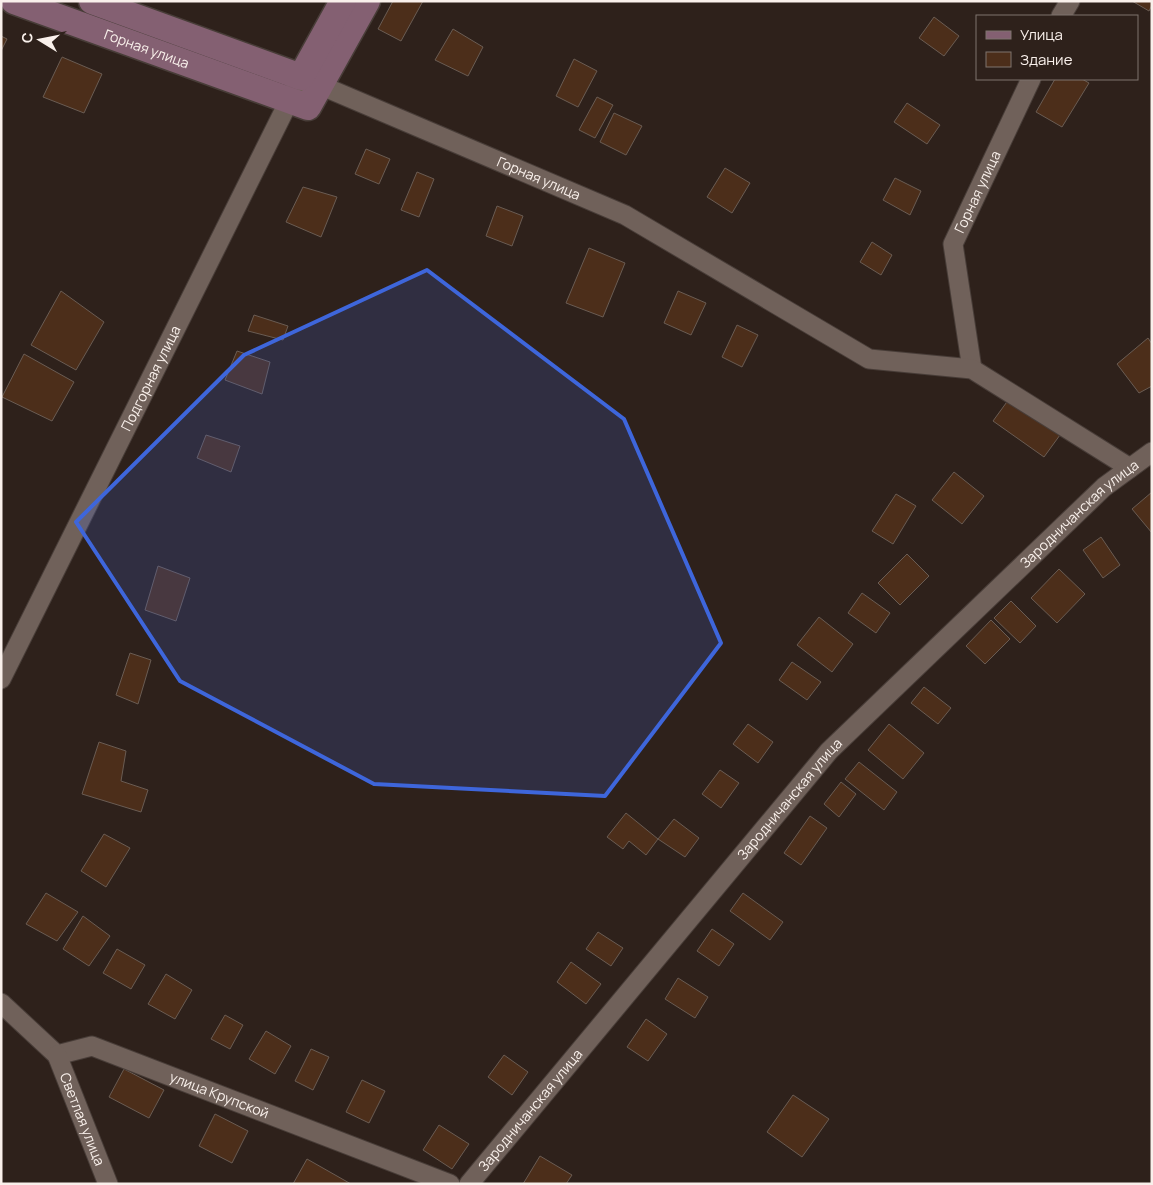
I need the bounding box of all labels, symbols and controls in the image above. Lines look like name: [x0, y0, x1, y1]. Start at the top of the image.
north arrow: [15, 15, 65, 65]
legend: [976, 15, 1138, 80]
street label: Горная улица: [102, 24, 192, 72]
text: Улица: [1020, 24, 1063, 45]
text: С: [16, 31, 37, 44]
text: Здание: [1020, 49, 1073, 70]
street label: Горная улица: [950, 147, 1005, 236]
street label: Горная улица: [494, 152, 584, 204]
street label: Подгорная улица: [116, 322, 185, 434]
street label: Зародничанская улица: [1015, 455, 1142, 572]
street label: Зародничанская улица: [732, 734, 846, 864]
street label: Зародничанская улица: [474, 1045, 586, 1175]
street label: улица Крупской: [167, 1067, 272, 1122]
street label: Светлая улица: [56, 1070, 110, 1168]

